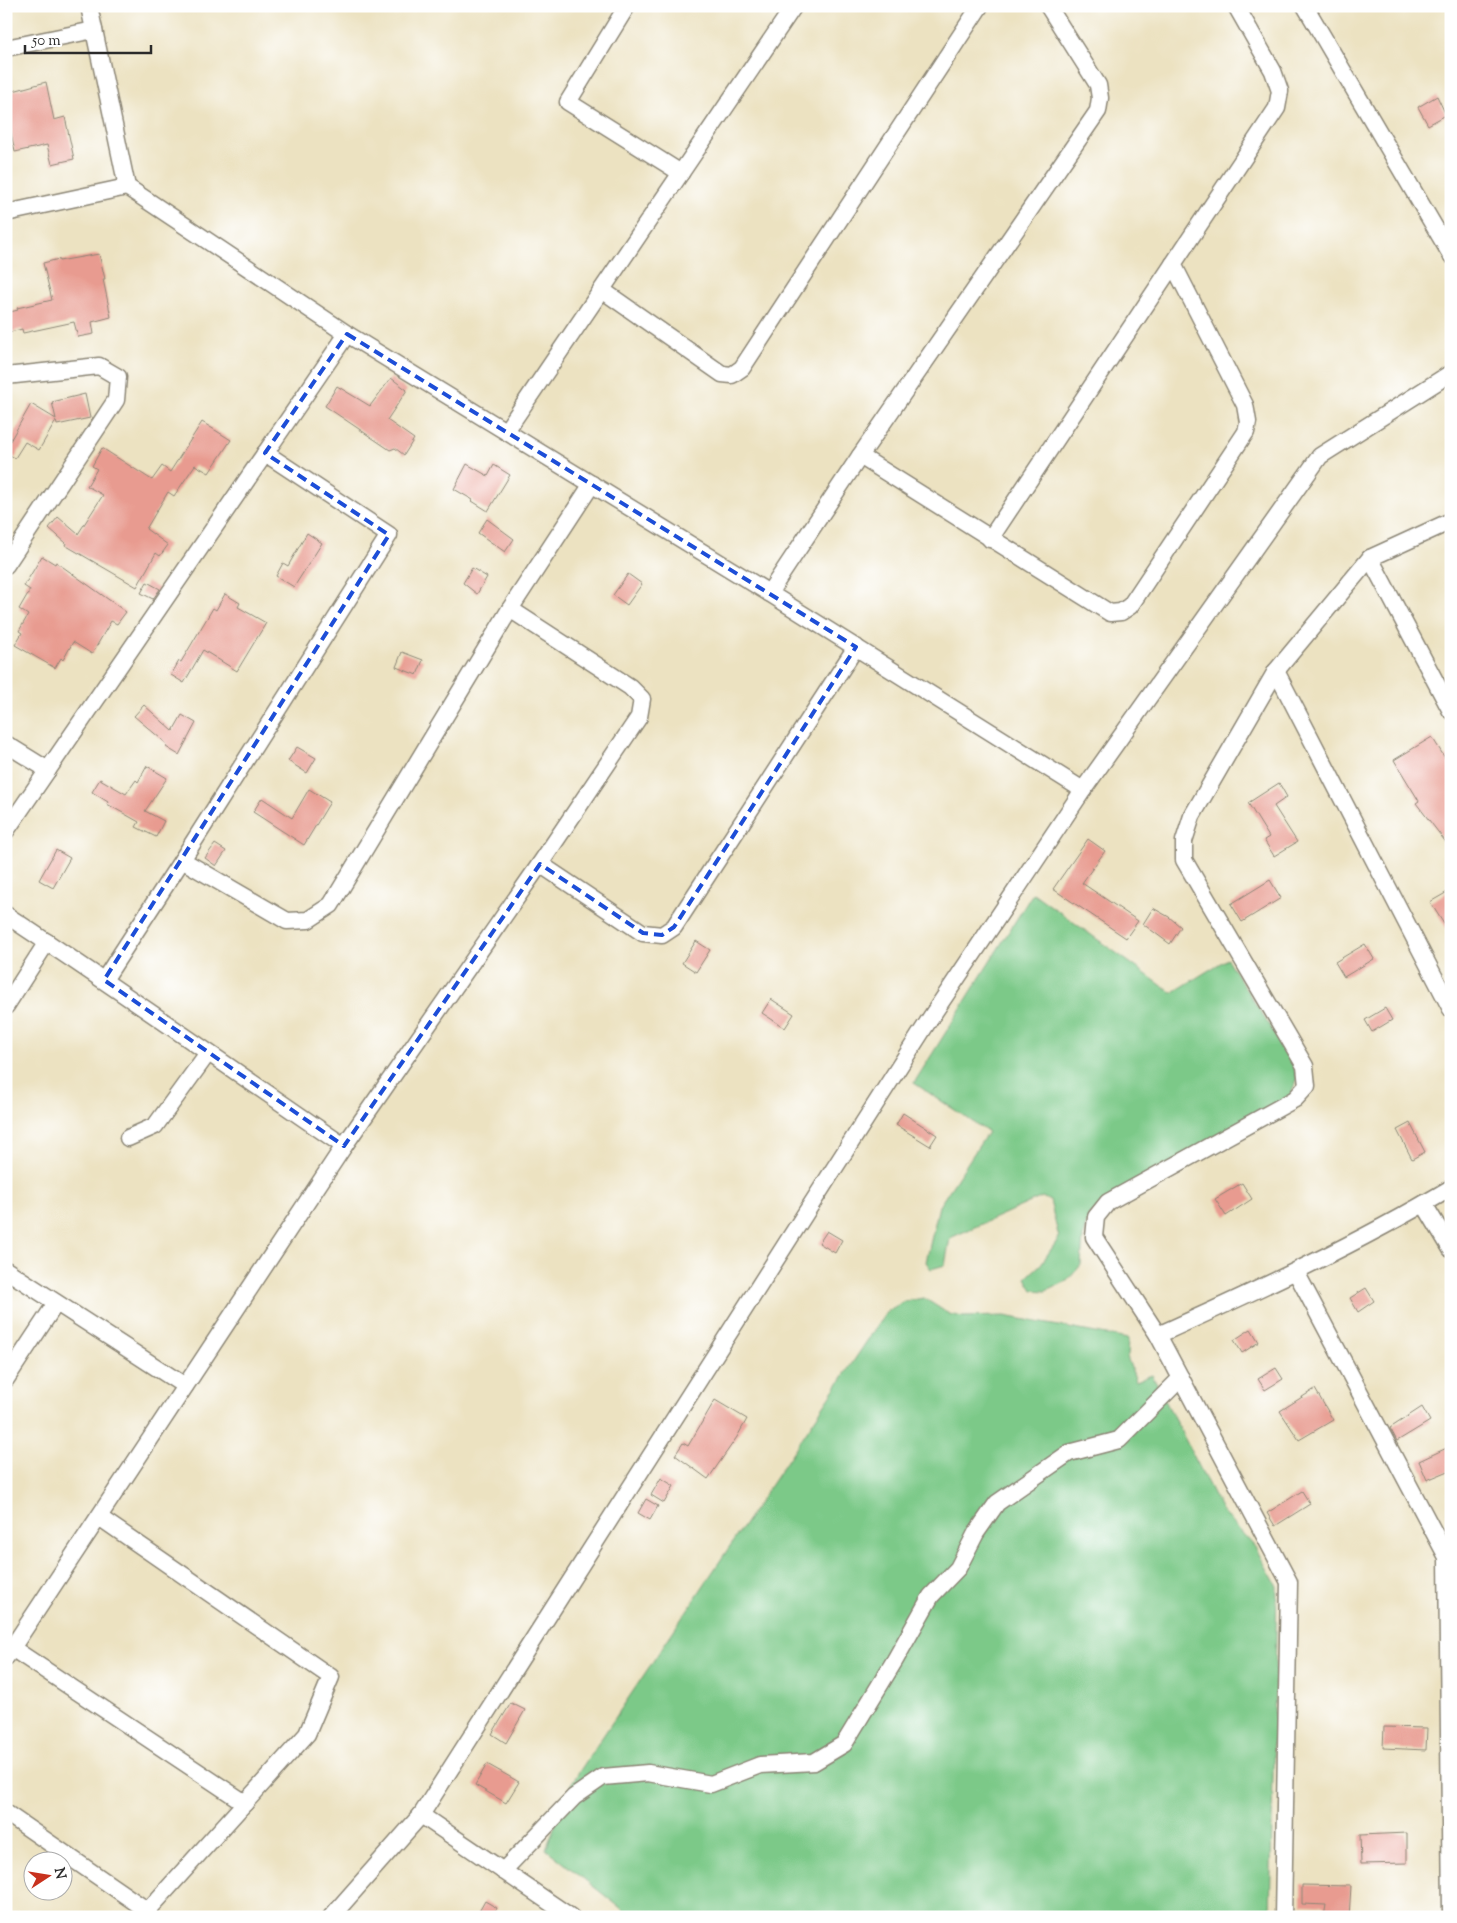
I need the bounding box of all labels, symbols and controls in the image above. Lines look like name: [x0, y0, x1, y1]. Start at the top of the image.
scale bar: [25, 22, 151, 54]
text: 50 m: [31, 31, 61, 52]
north arrow: [22, 1850, 72, 1900]
text: N: [48, 1866, 70, 1881]

